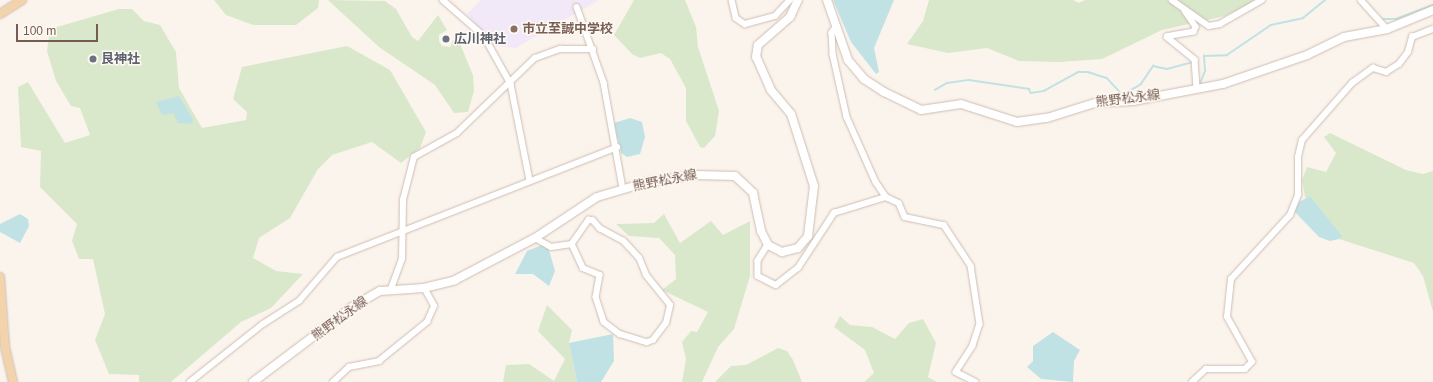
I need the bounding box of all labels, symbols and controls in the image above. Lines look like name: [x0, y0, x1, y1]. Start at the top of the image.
scale bar: [18, 16, 100, 42]
place label: 市立至誠中学校: [522, 21, 613, 37]
text: 100 m: [23, 24, 56, 38]
marker: 市立至誠中学校: [509, 24, 519, 34]
place label: 広川神社: [454, 31, 506, 47]
marker: 広川神社: [441, 34, 451, 44]
place label: 艮神社: [101, 51, 140, 67]
marker: 艮神社: [88, 54, 98, 64]
street label: 熊野松永線: [1095, 87, 1161, 111]
street label: 熊野松永線: [632, 167, 698, 195]
street label: 熊野松永線: [309, 294, 371, 344]

